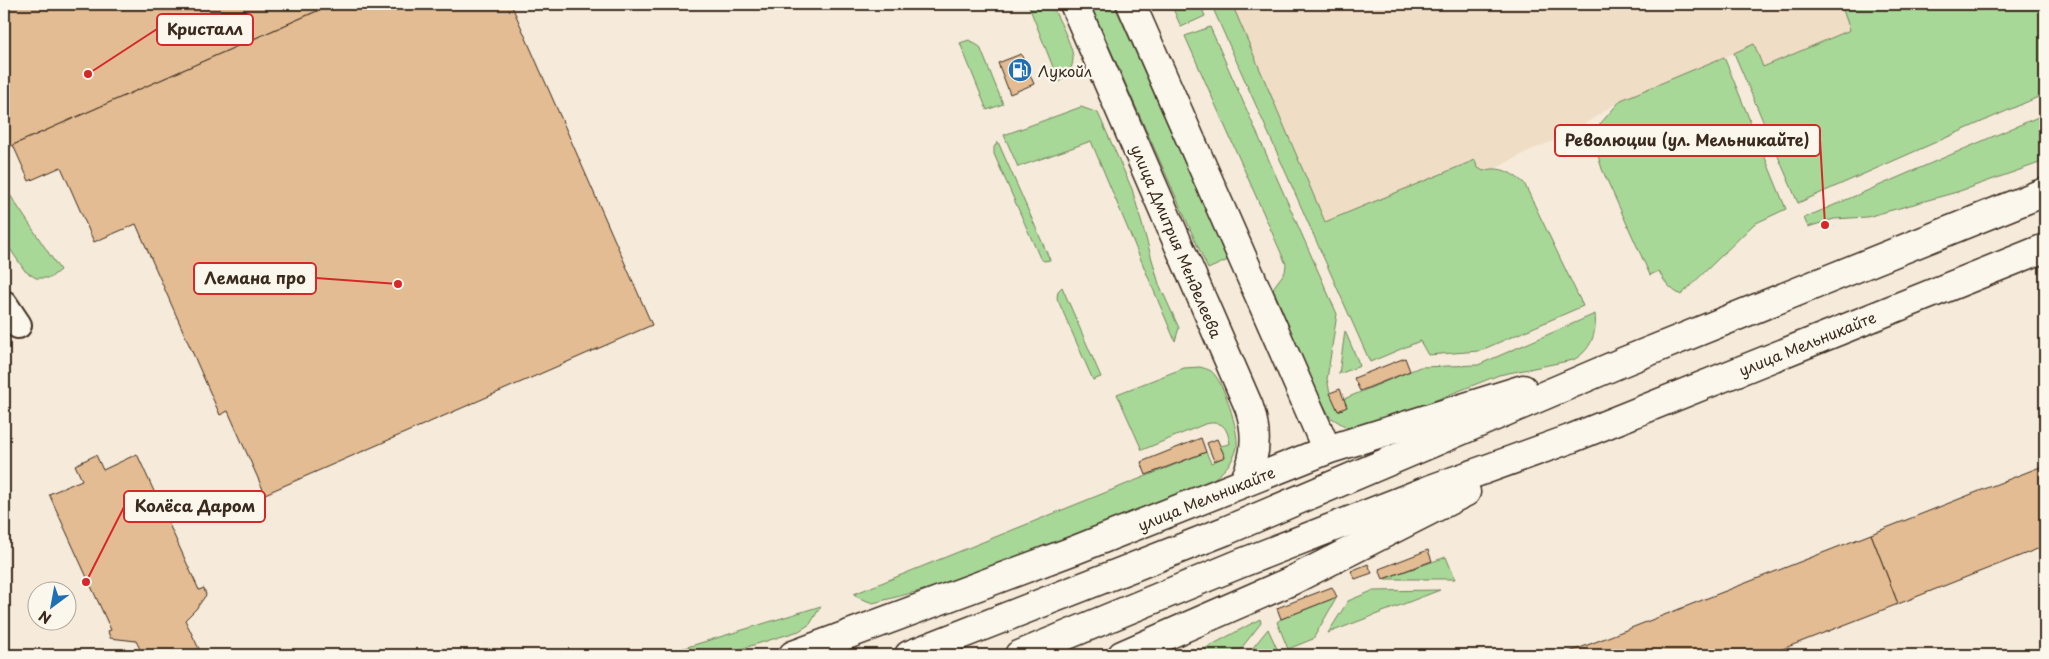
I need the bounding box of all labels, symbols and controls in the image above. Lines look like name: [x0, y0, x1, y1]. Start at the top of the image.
callout: Кристалл: [157, 14, 253, 45]
text: Кристалл: [167, 16, 243, 40]
fuel station icon: Лукойл: [1007, 57, 1033, 83]
place label: Лукойл: [1038, 59, 1092, 82]
callout: Революции (ул. Мельникайте): [1555, 125, 1820, 156]
text: Революции (ул. Мельникайте): [1564, 127, 1810, 151]
street label: улица Дмитрия Менделеева: [1126, 141, 1229, 342]
callout: Лемана про: [194, 263, 316, 294]
text: Лемана про: [204, 265, 306, 289]
street label: улица Мельникайте: [1735, 305, 1879, 381]
street label: улица Мельникайте: [1134, 460, 1278, 536]
callout: Колёса Даром: [124, 491, 265, 522]
text: Колёса Даром: [135, 493, 255, 517]
north arrow: [28, 582, 78, 632]
text: N: [35, 606, 55, 629]

